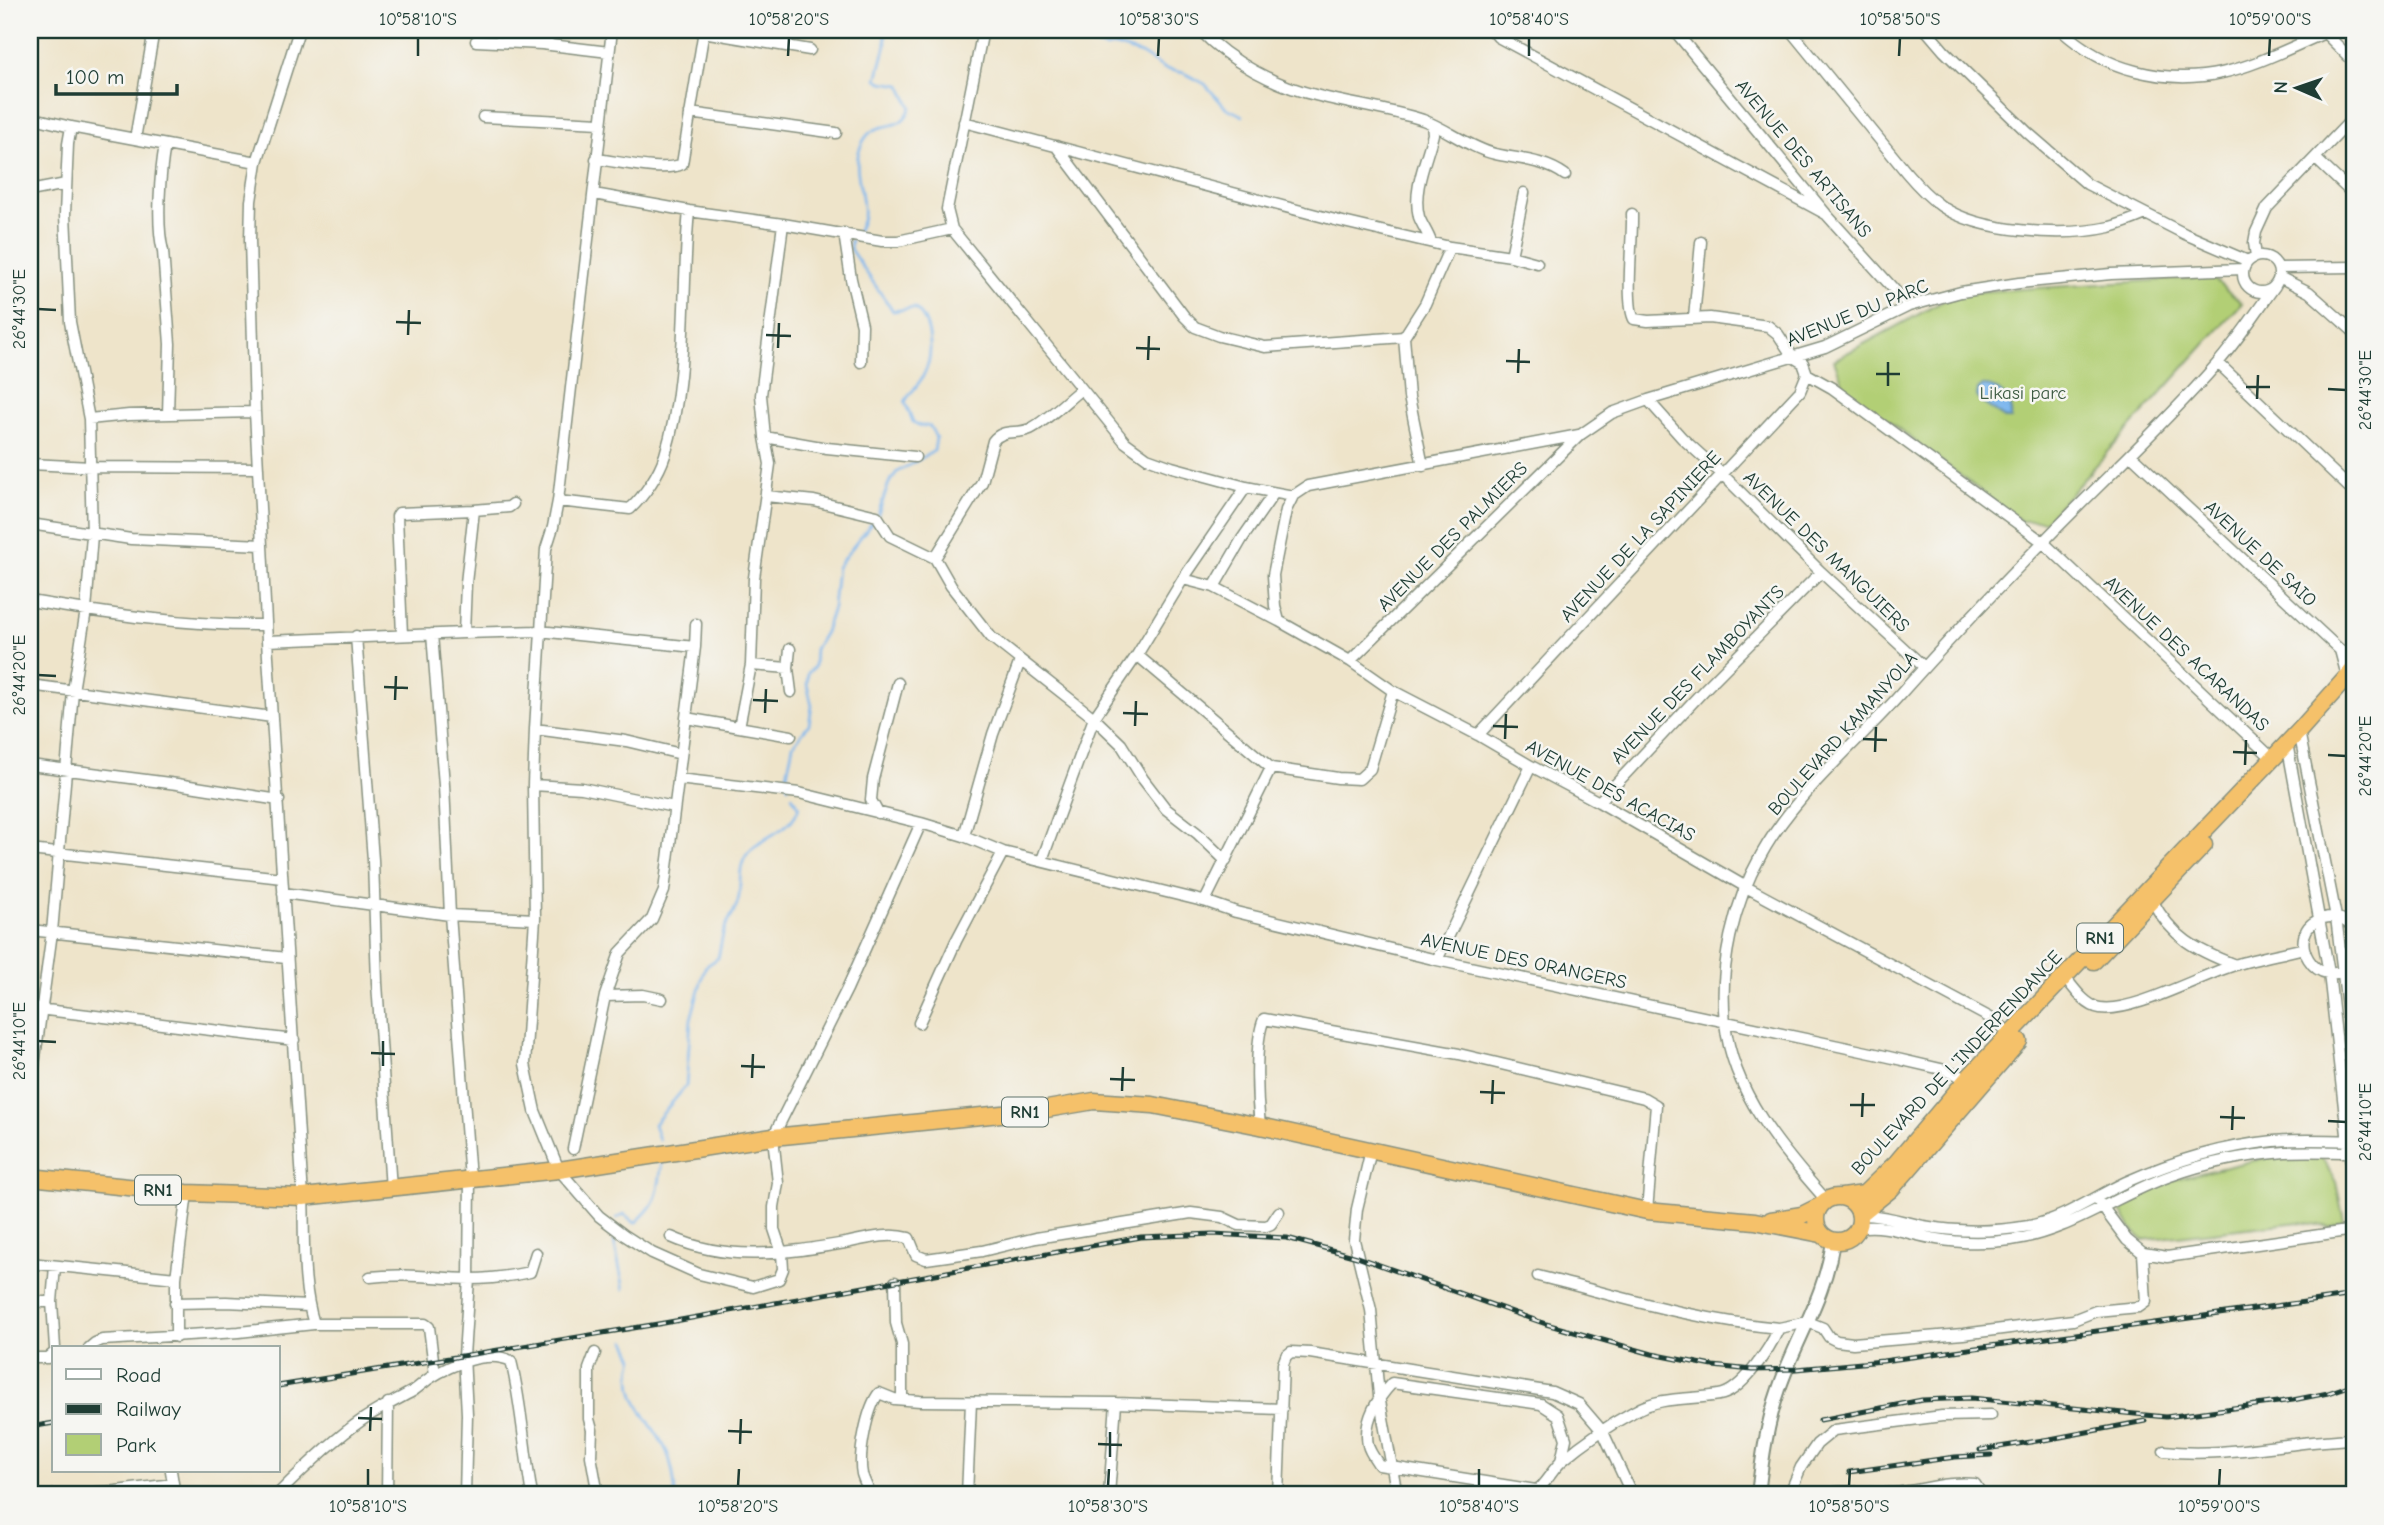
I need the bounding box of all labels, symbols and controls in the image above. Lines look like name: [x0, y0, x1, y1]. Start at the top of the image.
text: 10°58'10"S: [379, 9, 457, 30]
text: 10°58'20"S: [749, 9, 829, 30]
text: 10°58'30"S: [1119, 9, 1199, 30]
text: 10°58'40"S: [1489, 9, 1569, 30]
text: 10°58'50"S: [1860, 9, 1940, 30]
text: 10°59'00"S: [2229, 9, 2311, 30]
scale bar: [56, 52, 177, 96]
north arrow: [2262, 52, 2332, 122]
text: 100 m: [66, 65, 124, 89]
street label: AVENUE DES ARTISANS: [1731, 75, 1876, 242]
text: N: [2270, 81, 2292, 94]
text: 26°44'30"E: [9, 269, 30, 349]
street label: AVENUE DU PARC: [1783, 274, 1932, 351]
text: 26°44'30"E: [2355, 350, 2376, 430]
park label: Likasi parc: [1979, 382, 2067, 404]
street label: AVENUE DE LA SAPINIERE: [1556, 447, 1726, 627]
street label: AVENUE DES PALMIERS: [1373, 457, 1532, 616]
street label: AVENUE DES MANGUIERS: [1739, 467, 1914, 637]
street label: AVENUE DE SAIO: [2200, 496, 2321, 611]
street label: AVENUE DES ACARANDAS: [2099, 571, 2273, 736]
street label: AVENUE DES FLAMBOYANTS: [1607, 581, 1789, 769]
text: 26°44'20"E: [9, 634, 30, 715]
street label: BOULEVARD KAMANYOLA: [1764, 648, 1922, 820]
text: 26°44'20"E: [2355, 715, 2376, 796]
street label: AVENUE DES ACACIAS: [1522, 735, 1699, 847]
road number: RN1: [2077, 923, 2123, 953]
street label: AVENUE DES ORANGERS: [1419, 928, 1629, 994]
street label: BOULEVARD DE L'INDERPENDANCE: [1847, 946, 2067, 1179]
text: 26°44'10"E: [9, 1002, 30, 1080]
text: 26°44'10"E: [2355, 1083, 2376, 1161]
road number: RN1: [1002, 1098, 1048, 1126]
road number: RN1: [135, 1176, 181, 1204]
legend: [52, 1346, 280, 1472]
text: Road: [116, 1363, 161, 1387]
text: Railway: [116, 1397, 181, 1421]
text: Park: [116, 1433, 156, 1457]
text: 10°58'10"S: [329, 1496, 407, 1517]
text: 10°58'20"S: [698, 1496, 778, 1517]
text: 10°58'30"S: [1068, 1496, 1148, 1517]
text: 10°58'40"S: [1439, 1496, 1519, 1517]
text: 10°58'50"S: [1809, 1496, 1889, 1517]
text: 10°59'00"S: [2178, 1496, 2260, 1517]

